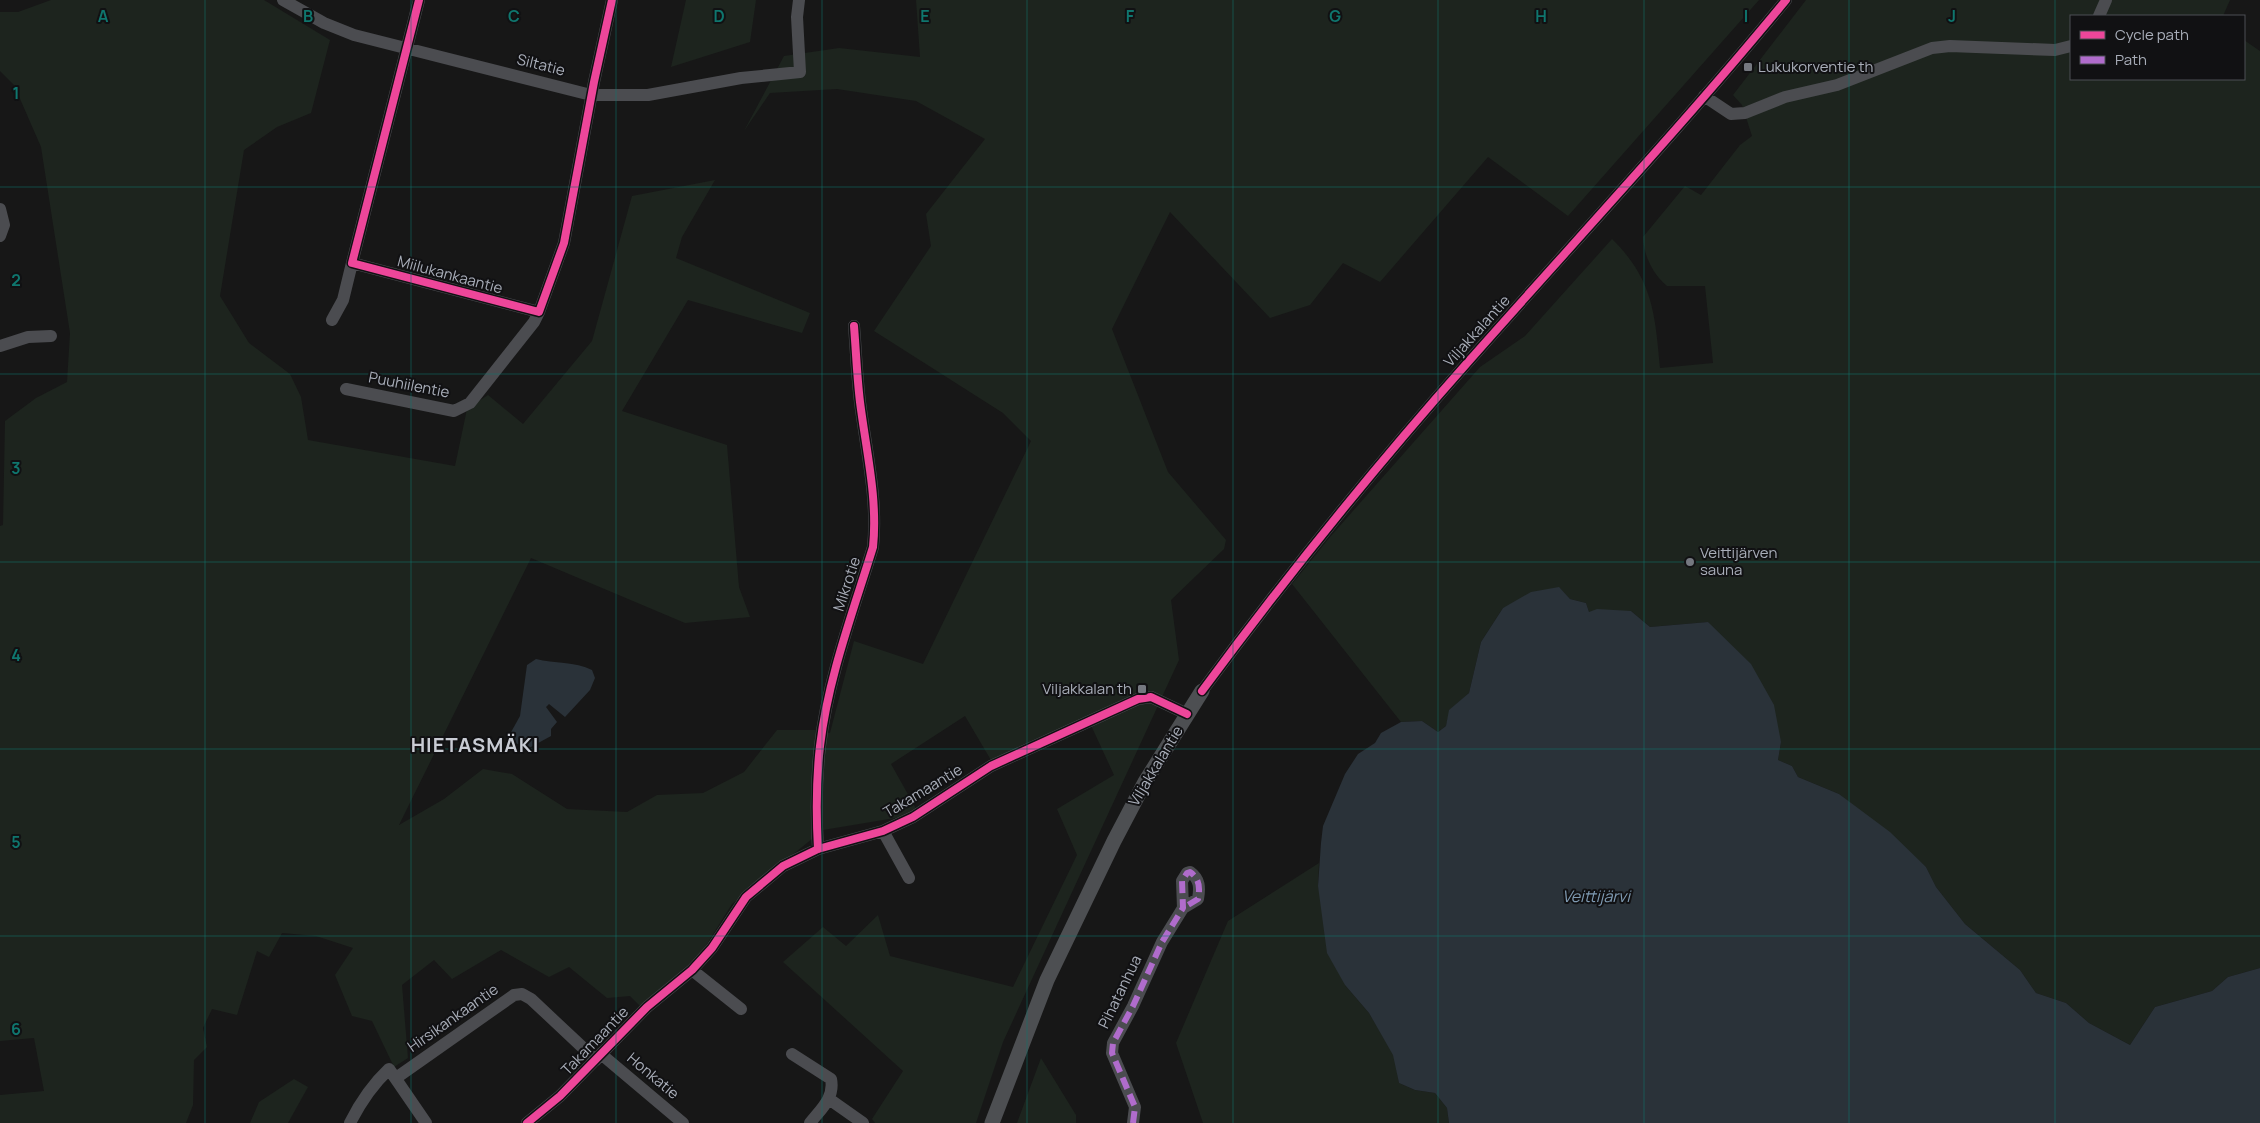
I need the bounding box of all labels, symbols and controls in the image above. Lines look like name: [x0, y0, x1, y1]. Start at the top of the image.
text: A: [98, 5, 109, 27]
text: B: [303, 5, 313, 27]
text: C: [508, 5, 520, 27]
text: D: [713, 5, 725, 27]
text: E: [920, 5, 930, 27]
text: F: [1126, 5, 1135, 27]
text: G: [1329, 5, 1341, 27]
text: H: [1535, 5, 1547, 27]
text: I: [1744, 5, 1748, 27]
text: J: [1948, 5, 1956, 27]
legend: [2070, 15, 2245, 80]
text: Cycle path: [2115, 24, 2189, 45]
street label: Siltatie: [515, 48, 568, 81]
text: Path: [2115, 49, 2147, 70]
place label: Lukukorventie th: [1758, 56, 1874, 77]
marker: Lukukorventie th: [1742, 61, 1754, 73]
text: 1: [12, 82, 20, 104]
street label: Miilukankaantie: [395, 250, 505, 299]
text: 2: [11, 269, 21, 291]
street label: Viljakkalantie: [1439, 290, 1515, 371]
street label: Puuhiilentie: [367, 366, 452, 403]
text: 3: [11, 457, 21, 479]
place label: Veittijärven sauna: [1700, 542, 1777, 580]
street label: Mikrotie: [828, 554, 865, 614]
marker: Veittijärven sauna: [1684, 556, 1696, 568]
text: 4: [11, 644, 21, 666]
place label: Viljakkalan th: [1042, 678, 1132, 699]
marker: Viljakkalan th: [1136, 683, 1148, 695]
street label: Viljakkalantie: [1123, 722, 1188, 810]
district label: HIETASMÄKI: [411, 731, 539, 758]
street label: Takamaantie: [879, 759, 966, 822]
text: 5: [11, 831, 21, 853]
water label: Veittijärvi: [1562, 885, 1632, 907]
street label: Pihatanhua: [1093, 952, 1146, 1032]
street label: Hirsikankaantie: [403, 978, 502, 1057]
street label: Takamaantie: [556, 1001, 633, 1080]
text: 6: [11, 1018, 21, 1040]
street label: Honkatie: [623, 1048, 684, 1104]

